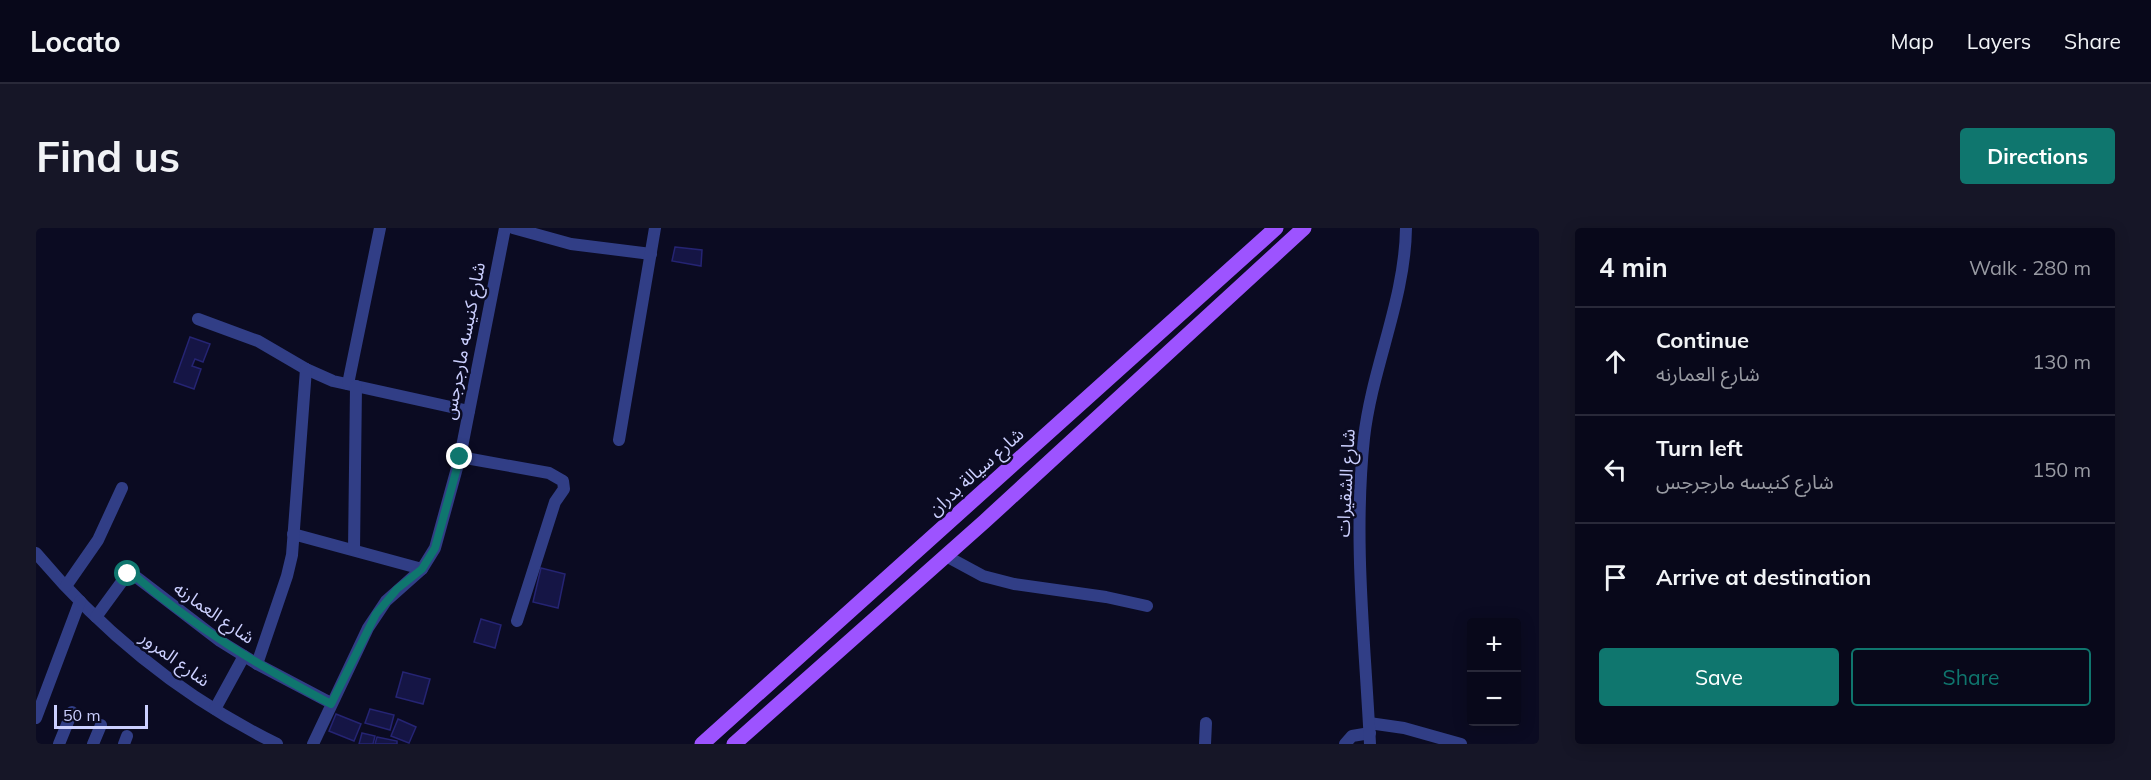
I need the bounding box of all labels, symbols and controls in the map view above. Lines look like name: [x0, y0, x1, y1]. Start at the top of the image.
text: Locato: [30, 24, 121, 59]
text: Map: [1891, 28, 1934, 54]
text: Layers: [1967, 28, 2031, 54]
text: Share: [2064, 28, 2121, 54]
button: Directions: [1960, 128, 2115, 184]
text: Find us: [36, 130, 180, 183]
text: 4 min: [1599, 251, 1668, 284]
text: Walk · 280 m: [1969, 255, 2091, 280]
street label: شارع كنيسه مارجرجس: [437, 260, 493, 422]
text: Continue: [1656, 326, 1749, 354]
icon: ahead: [1599, 345, 1632, 378]
text: 130 m: [2032, 349, 2091, 374]
text: شارع العمارنه: [1656, 361, 1760, 386]
street label: شارع سيالة بدران: [923, 423, 1030, 523]
street label: شارع الشقيرات: [1331, 428, 1363, 538]
text: Turn left: [1656, 434, 1743, 462]
route end: [446, 443, 472, 469]
icon: left: [1599, 453, 1632, 486]
text: 150 m: [2032, 457, 2091, 482]
text: شارع كنيسه مارجرجس: [1656, 469, 1834, 494]
route start: [114, 560, 140, 586]
icon: arrive: [1599, 561, 1632, 594]
text: Arrive at destination: [1656, 563, 1871, 591]
street label: شارع العمارنه: [168, 576, 259, 651]
map controls: [1467, 618, 1521, 726]
button: +: [1467, 618, 1521, 672]
street label: شارع المرور: [133, 625, 215, 694]
button: Save: [1599, 648, 1839, 706]
button: Share: [1851, 648, 2091, 706]
button: −: [1467, 672, 1521, 726]
scale bar: [54, 702, 148, 730]
text: 50 m: [63, 705, 100, 725]

